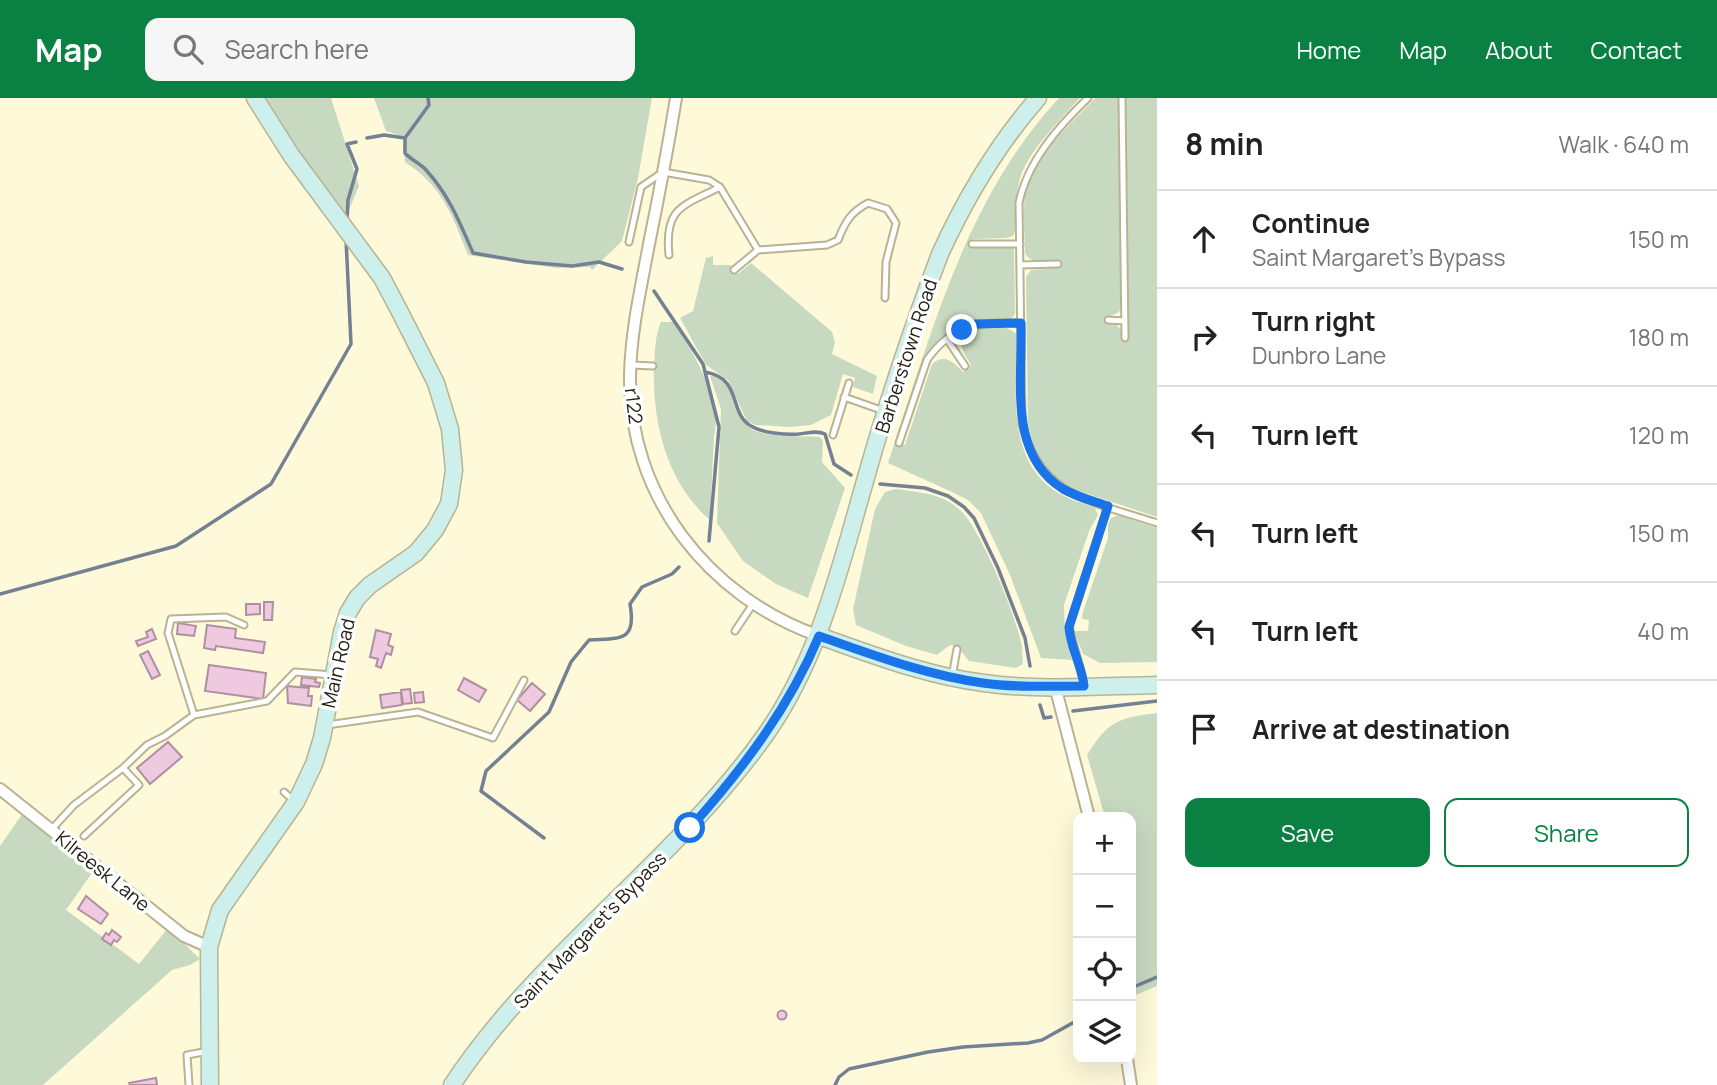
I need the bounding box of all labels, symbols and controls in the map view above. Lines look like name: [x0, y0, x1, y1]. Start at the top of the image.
search box: [145, 18, 635, 81]
text: Map: [35, 27, 103, 72]
icon: search: [169, 30, 207, 68]
text: Search here: [225, 31, 369, 67]
text: Home: [1296, 33, 1361, 66]
text: Map: [1399, 33, 1447, 66]
text: About: [1485, 33, 1553, 66]
text: Contact: [1591, 33, 1682, 66]
text: 8 min: [1185, 123, 1264, 164]
text: Walk · 640 m: [1559, 128, 1689, 160]
text: Continue: [1252, 205, 1370, 241]
icon: ahead: [1185, 220, 1223, 258]
text: 150 m: [1629, 223, 1689, 255]
text: Saint Margaret's Bypass: [1252, 241, 1506, 273]
street label: Barberstown Road: [869, 276, 943, 436]
text: Turn right: [1252, 303, 1376, 339]
route end: [946, 314, 977, 345]
icon: right: [1185, 318, 1223, 356]
text: 180 m: [1629, 321, 1689, 353]
text: Dunbro Lane: [1252, 339, 1386, 371]
street label: r122: [619, 387, 649, 425]
icon: left: [1185, 416, 1223, 454]
text: Turn left: [1252, 417, 1359, 453]
text: 120 m: [1629, 419, 1689, 451]
icon: left: [1185, 514, 1223, 552]
text: Turn left: [1252, 515, 1359, 551]
text: 150 m: [1629, 517, 1689, 549]
icon: left: [1185, 612, 1223, 650]
text: Turn left: [1252, 613, 1359, 649]
text: 40 m: [1637, 615, 1689, 647]
street label: Main Road: [315, 616, 361, 710]
icon: arrive: [1185, 710, 1223, 748]
text: Arrive at destination: [1252, 711, 1510, 747]
button: Save: [1185, 798, 1430, 867]
button: Share: [1444, 798, 1689, 867]
route start: [674, 812, 705, 843]
map controls: [1073, 812, 1136, 1064]
button: +: [1073, 812, 1136, 875]
street label: Kilreesk Lane: [50, 825, 156, 917]
street label: Saint Margaret's Bypass: [508, 846, 672, 1014]
button: −: [1073, 875, 1136, 938]
button: locate: [1073, 938, 1136, 1001]
button: layers: [1073, 1001, 1136, 1064]

